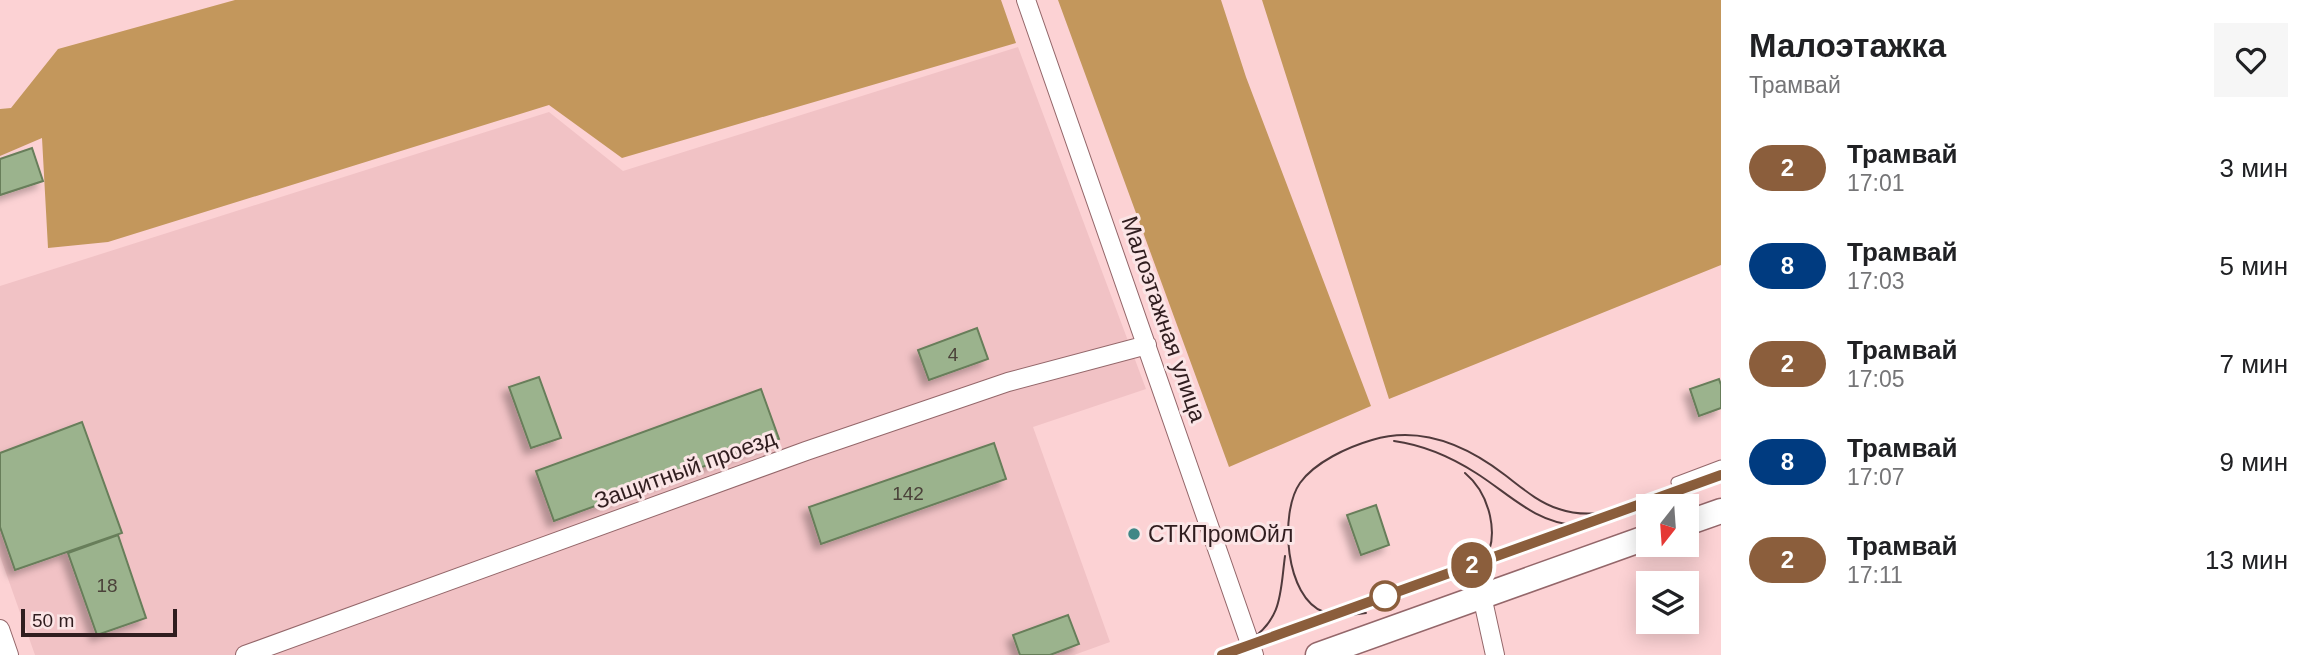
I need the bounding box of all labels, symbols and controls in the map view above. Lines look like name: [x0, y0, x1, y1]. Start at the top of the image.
button: heart: [2214, 23, 2288, 97]
text: Малоэтажка: [1749, 27, 1946, 64]
text: Трамвай: [1749, 72, 1841, 98]
text: Трамвай: [1847, 139, 1958, 169]
text: 3 мин: [2220, 153, 2288, 183]
text: 2: [1781, 154, 1794, 181]
text: 17:01: [1847, 170, 1905, 196]
street label: Малоэтажная улица: [1117, 213, 1212, 426]
text: Трамвай: [1847, 237, 1958, 267]
text: 5 мин: [2220, 251, 2288, 281]
text: 8: [1781, 252, 1794, 279]
text: 17:03: [1847, 268, 1905, 294]
text: Трамвай: [1847, 335, 1958, 365]
house number: 4: [948, 344, 959, 365]
text: 7 мин: [2220, 349, 2288, 379]
text: 2: [1781, 350, 1794, 377]
text: 17:05: [1847, 366, 1905, 392]
street label: Защитный проезд: [591, 424, 780, 514]
text: Трамвай: [1847, 433, 1958, 463]
text: 9 мин: [2220, 447, 2288, 477]
text: 8: [1781, 448, 1794, 475]
text: 17:07: [1847, 464, 1905, 490]
house number: 142: [892, 483, 924, 504]
north arrow: [1636, 494, 1699, 556]
map controls: [1636, 494, 1699, 634]
place label: СТКПромОйл: [1148, 521, 1293, 547]
marker: СТКПромОйл: [1126, 526, 1142, 542]
text: Трамвай: [1847, 531, 1958, 561]
line badge: 2: [1449, 542, 1495, 588]
text: 13 мин: [2205, 545, 2288, 575]
text: 2: [1781, 546, 1794, 573]
text: 2: [1465, 551, 1479, 578]
text: 17:11: [1847, 562, 1903, 588]
button: layers: [1636, 571, 1699, 634]
house number: 18: [96, 575, 118, 596]
unlabelled marker: [1370, 581, 1400, 611]
scale bar: [21, 606, 177, 638]
text: 50 m: [32, 610, 74, 631]

